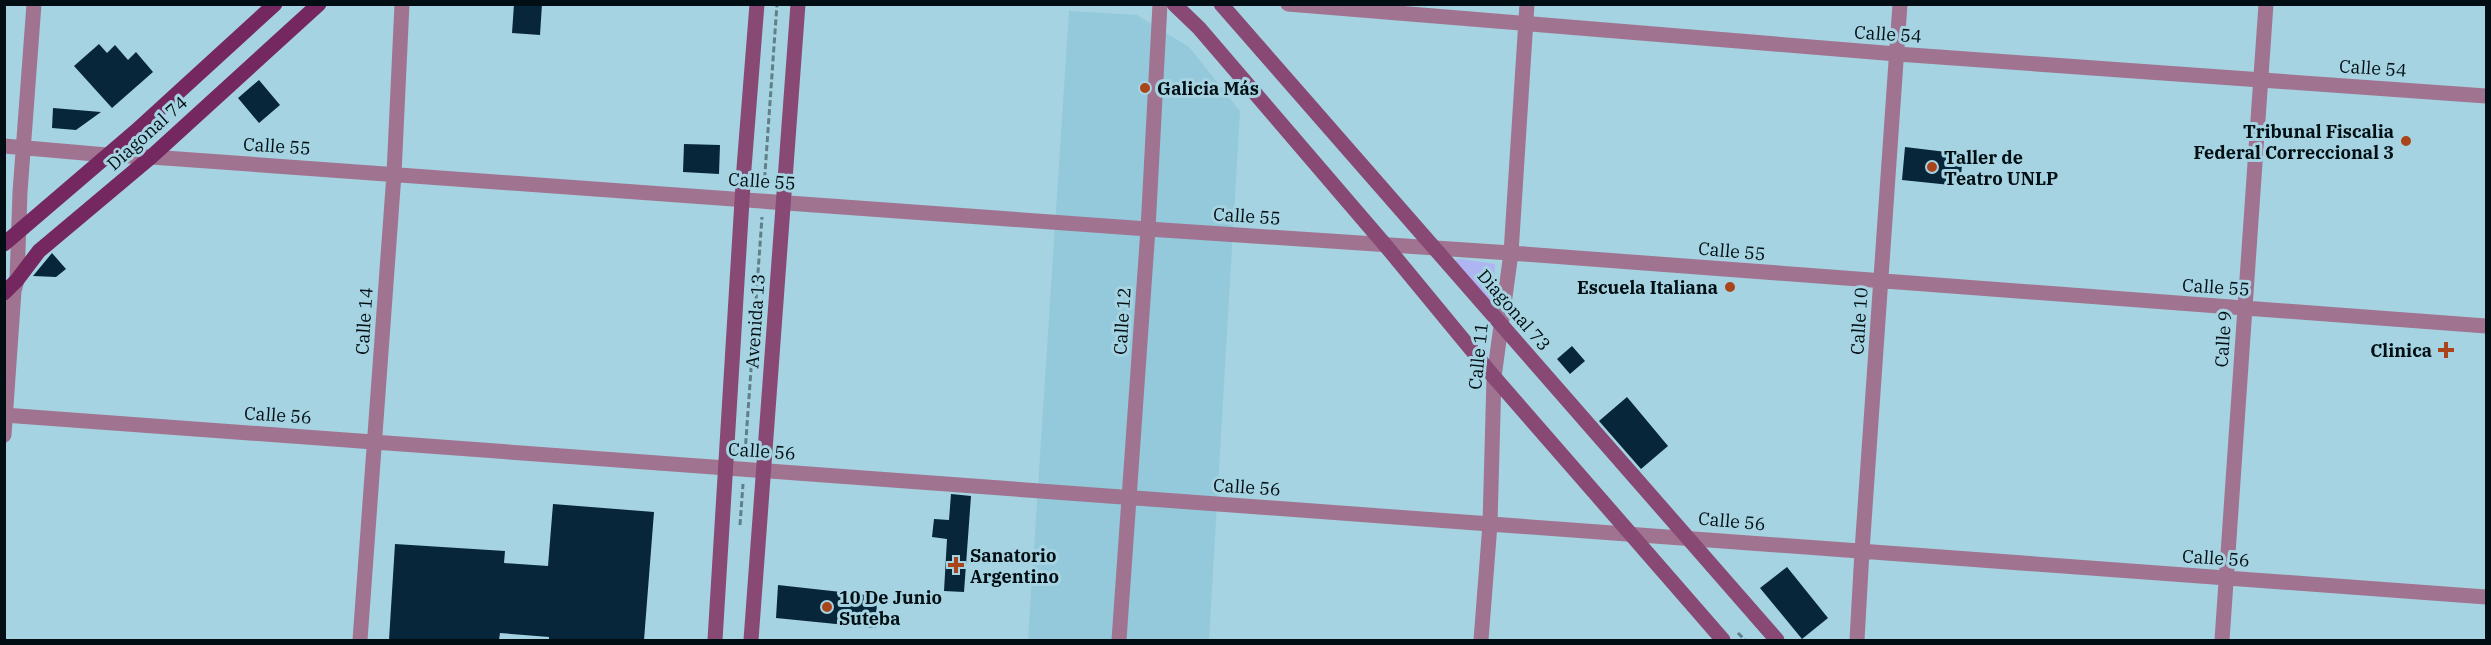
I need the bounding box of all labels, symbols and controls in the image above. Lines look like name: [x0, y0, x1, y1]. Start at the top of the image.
street label: Calle 54: [1853, 20, 1923, 48]
street label: Calle 54: [2338, 54, 2408, 82]
place label: Galicia Más: [1157, 77, 1259, 100]
marker: Galicia Más: [1138, 81, 1152, 95]
street label: Diagonal 74: [102, 91, 192, 175]
place label: Tribunal Fiscalia Federal Correccional 3: [2193, 120, 2394, 164]
street label: Calle 55: [242, 132, 312, 160]
marker: Tribunal Fiscalia Federal Correccional 3: [2399, 134, 2413, 148]
place label: Taller de Teatro UNLP: [1944, 146, 2058, 190]
marker: Taller de Teatro UNLP: [1925, 160, 1939, 174]
street label: Calle 55: [727, 167, 797, 195]
street label: Calle 55: [1212, 202, 1282, 230]
street label: Calle 55: [1697, 237, 1767, 265]
street label: Diagonal 73: [1472, 265, 1556, 355]
street label: Avenida 13: [740, 273, 770, 369]
street label: Calle 55: [2181, 273, 2251, 301]
place label: Escuela Italiana: [1577, 276, 1718, 299]
marker: Escuela Italiana: [1723, 280, 1737, 294]
street label: Calle 14: [350, 286, 378, 356]
street label: Calle 12: [1108, 286, 1136, 356]
street label: Calle 10: [1845, 286, 1873, 356]
street label: Calle 9: [2210, 310, 2236, 368]
street label: Calle 11: [1463, 321, 1493, 391]
place label: Clinica: [2370, 339, 2432, 362]
marker: Clinica: [2437, 341, 2455, 359]
street label: Calle 56: [243, 401, 313, 429]
street label: Calle 56: [727, 437, 797, 465]
street label: Calle 56: [1212, 473, 1282, 501]
street label: Calle 56: [1697, 507, 1767, 535]
place label: Sanatorio Argentino: [970, 544, 1059, 588]
street label: Calle 56: [2181, 544, 2251, 572]
marker: Sanatorio Argentino: [947, 556, 965, 574]
place label: 10 De Junio Suteba: [839, 586, 942, 630]
marker: 10 De Junio Suteba: [820, 600, 834, 614]

